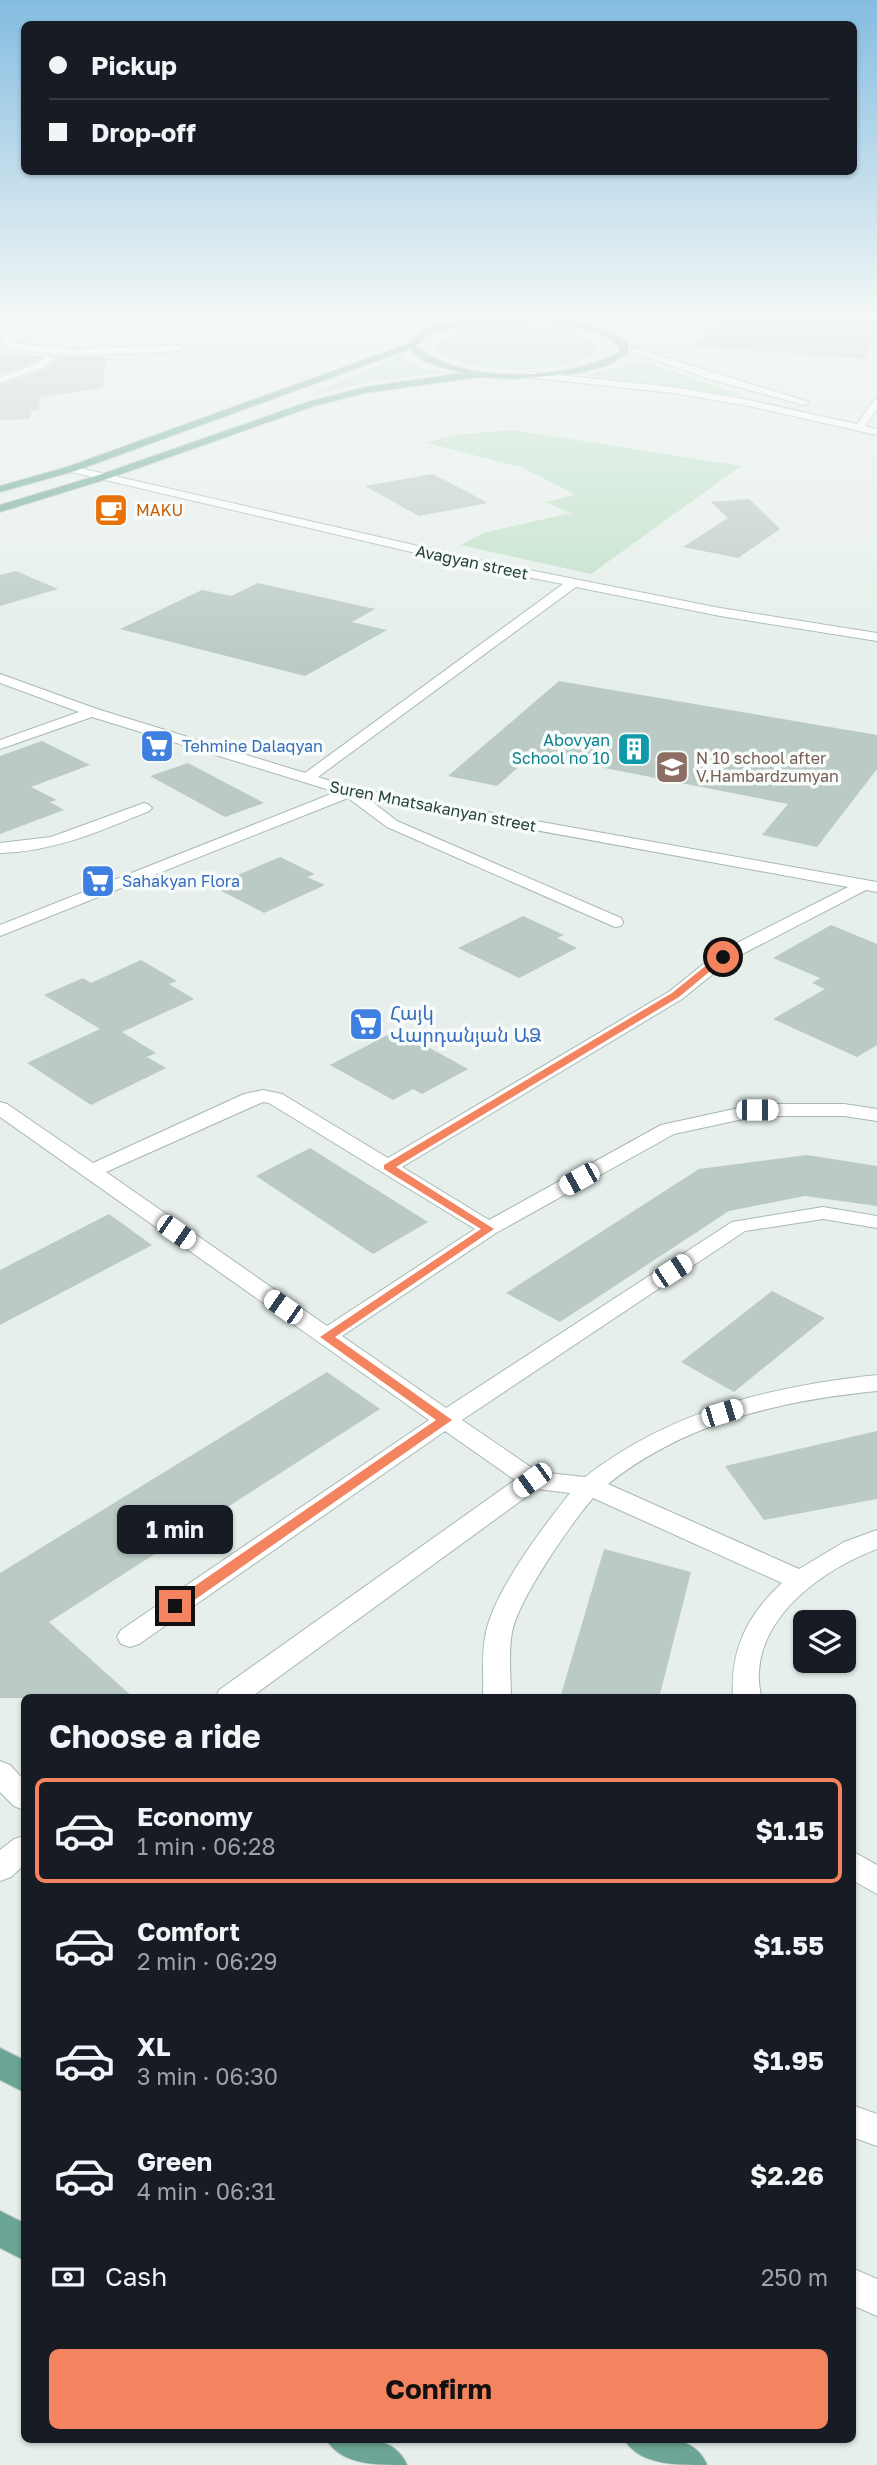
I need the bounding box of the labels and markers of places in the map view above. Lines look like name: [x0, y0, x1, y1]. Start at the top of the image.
cafe icon: MAKU: [92, 491, 130, 529]
place label: MAKU: [136, 500, 183, 520]
supermarket icon: Tehmine Dalaqyan: [138, 727, 176, 765]
place label: Abovyan School no 10: [512, 730, 610, 768]
building icon: Abovyan School no 10: [615, 730, 653, 768]
place label: Tehmine Dalaqyan: [182, 736, 323, 756]
school or university icon: N 10 school after V.Hambardzumyan: [653, 748, 691, 786]
place label: N 10 school after V.Hambardzumyan: [696, 748, 839, 786]
supermarket icon: Sahakyan Flora: [79, 862, 117, 900]
place label: Sahakyan Flora: [122, 871, 240, 891]
place label: Հայկ Վարդանյան ԱՁ: [390, 1001, 542, 1047]
supermarket icon: Հայկ Վարդանյան ԱՁ: [347, 1005, 385, 1043]

